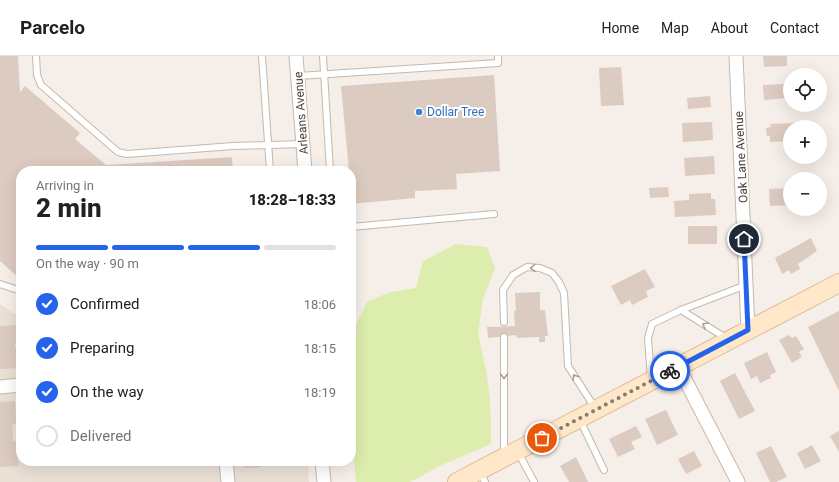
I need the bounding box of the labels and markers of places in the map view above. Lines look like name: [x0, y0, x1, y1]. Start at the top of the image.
place label: Dollar Tree: [427, 105, 484, 119]
marker: Dollar Tree: [414, 107, 424, 117]
pin: [727, 222, 761, 256]
pin: [525, 421, 559, 455]

